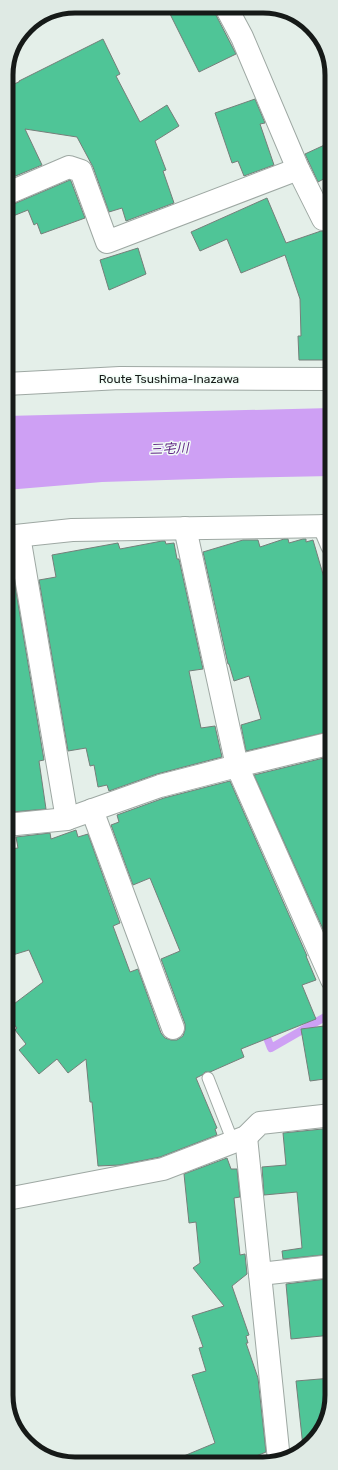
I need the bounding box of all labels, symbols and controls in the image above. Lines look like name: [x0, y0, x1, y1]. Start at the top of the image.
street label: Route Tsushima-Inazawa: [99, 372, 239, 386]
water label: 三宅川: [149, 440, 191, 457]

